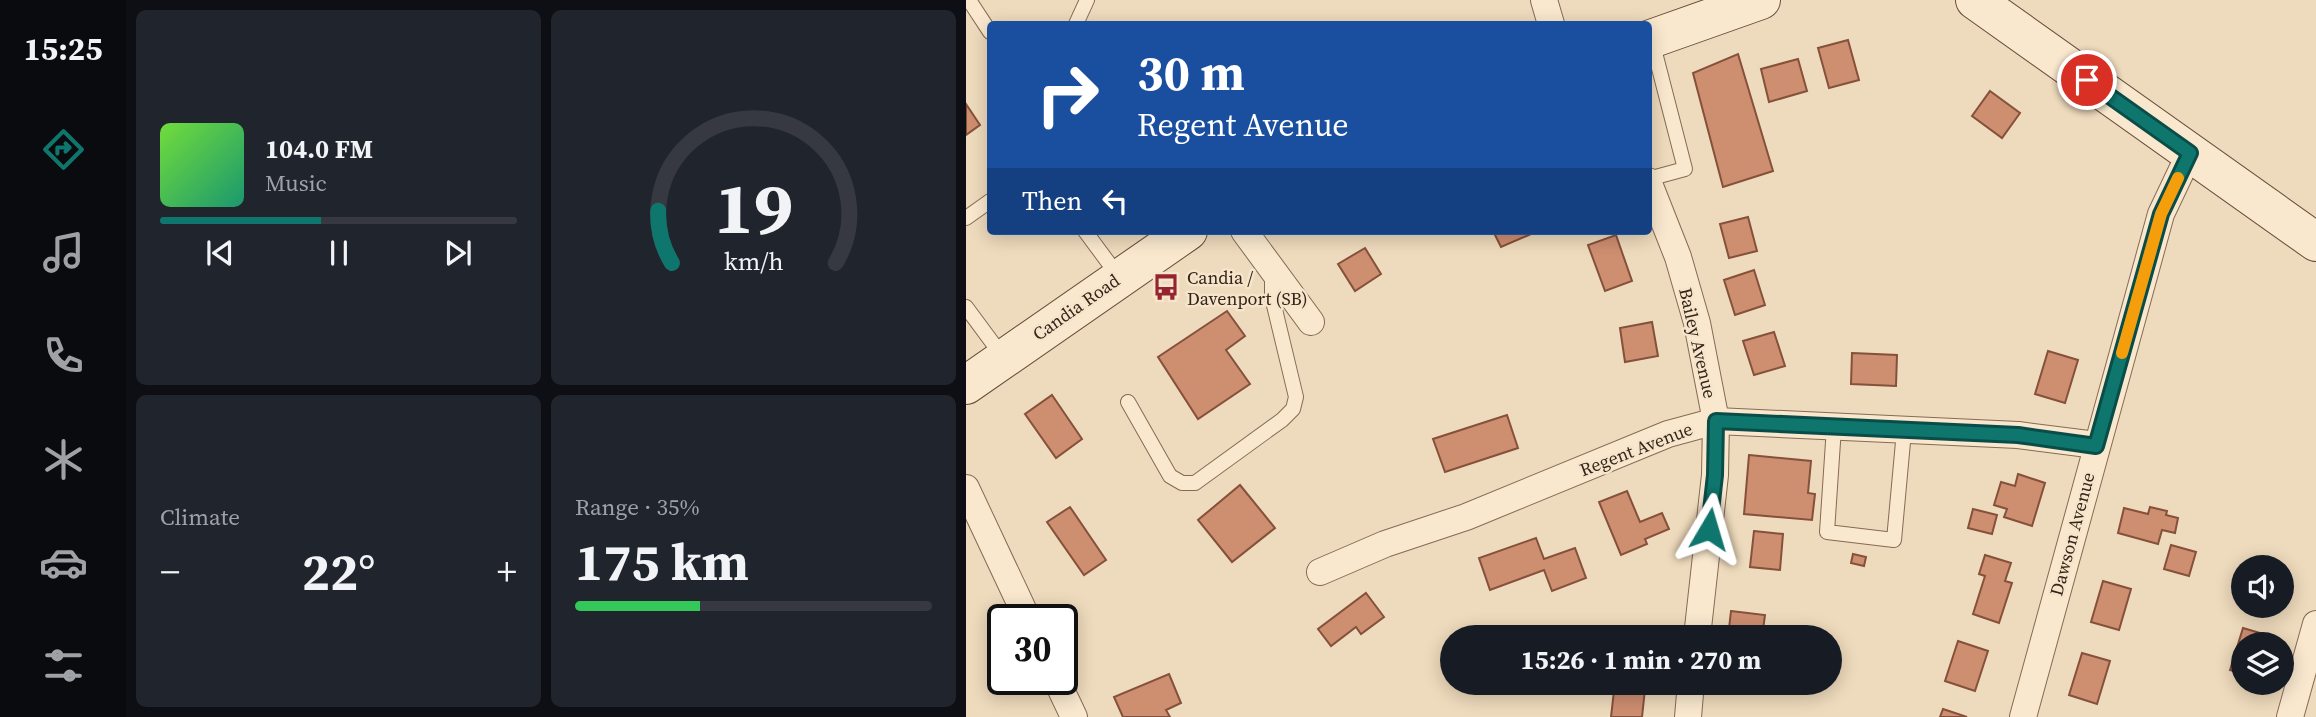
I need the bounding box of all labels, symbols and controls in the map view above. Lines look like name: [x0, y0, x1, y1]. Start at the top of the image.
text: 15:25: [24, 27, 102, 71]
text: 30 m: [1137, 39, 1245, 106]
icon: right: [1022, 49, 1113, 140]
pin: [2057, 50, 2117, 110]
icon: arrive: [2068, 61, 2106, 99]
text: Regent Avenue: [1137, 103, 1349, 147]
icon: directions: [39, 125, 88, 174]
text: 104.0 FM: [265, 131, 373, 167]
text: 19: [714, 159, 793, 258]
text: Music: [265, 167, 327, 199]
icon: left: [1096, 182, 1134, 220]
text: Then: [1022, 183, 1082, 219]
icon: music: [39, 228, 88, 277]
icon: previous: [201, 234, 239, 272]
icon: pause: [320, 234, 358, 272]
icon: next: [439, 234, 477, 272]
text: km/h: [724, 244, 783, 278]
place label: Candia / Davenport (SB): [1187, 265, 1308, 311]
street label: Candia Road: [1027, 268, 1125, 346]
bus stop icon: Candia / Davenport (SB): [1151, 272, 1181, 302]
street label: Bailey Avenue: [1673, 285, 1723, 401]
icon: phone: [39, 331, 88, 380]
street label: Regent Avenue: [1576, 416, 1696, 482]
icon: climate: [39, 435, 88, 484]
street label: Dawson Avenue: [2043, 469, 2101, 599]
text: Range · 35%: [575, 491, 700, 523]
position arrow: [1672, 492, 1746, 566]
text: Climate: [160, 501, 240, 533]
text: 175 km: [575, 526, 749, 597]
text: 22°: [302, 536, 375, 607]
icon: car: [39, 538, 88, 587]
text: −: [160, 546, 180, 598]
text: +: [497, 546, 517, 598]
map controls: [2231, 555, 2294, 695]
button: sound: [2231, 555, 2294, 618]
speed limit sign: 30: [987, 604, 1078, 695]
button: layers: [2231, 632, 2294, 695]
icon: filters: [39, 641, 88, 690]
text: 15:26 · 1 min · 270 m: [1521, 642, 1761, 678]

